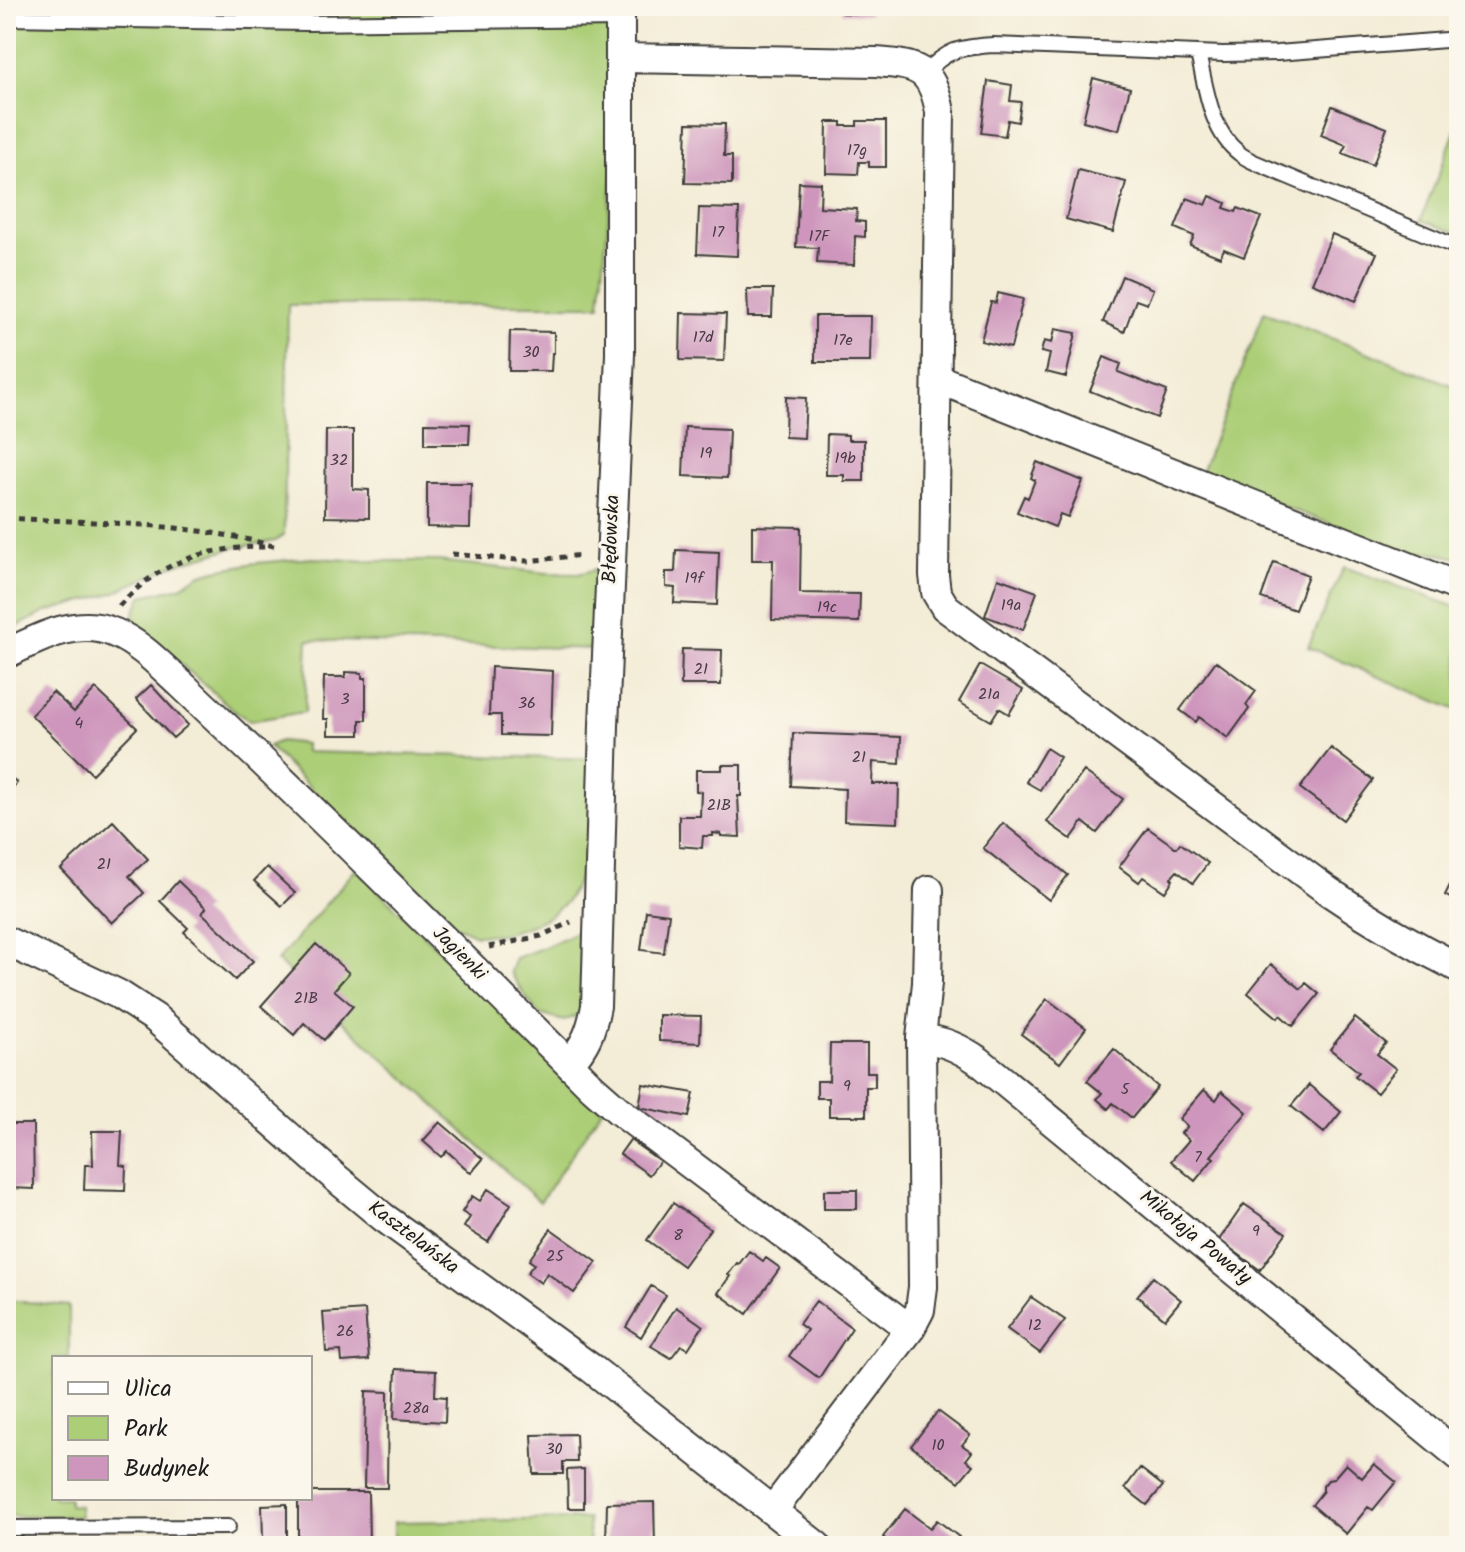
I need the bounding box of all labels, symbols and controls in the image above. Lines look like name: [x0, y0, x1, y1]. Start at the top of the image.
house number: 17g: [847, 138, 867, 163]
house number: 17: [712, 220, 725, 245]
house number: 17F: [809, 224, 831, 249]
house number: 17d: [693, 325, 714, 350]
house number: 17e: [833, 328, 853, 353]
house number: 30: [522, 340, 540, 365]
house number: 19: [700, 441, 713, 466]
house number: 19b: [834, 446, 856, 471]
house number: 32: [330, 448, 348, 473]
street label: Błędowska: [594, 494, 630, 584]
house number: 19f: [685, 566, 705, 591]
house number: 19a: [1001, 593, 1021, 618]
house number: 19c: [817, 595, 837, 620]
house number: 21: [694, 657, 708, 682]
house number: 21a: [978, 682, 1000, 707]
house number: 3: [340, 687, 350, 712]
house number: 36: [518, 691, 536, 716]
house number: 4: [75, 711, 84, 736]
house number: 21: [852, 745, 866, 770]
house number: 21B: [707, 793, 731, 818]
house number: 21: [97, 852, 111, 877]
street label: Jagienki: [424, 919, 495, 990]
house number: 21B: [294, 986, 318, 1011]
house number: 9: [843, 1074, 851, 1099]
house number: 5: [1121, 1077, 1131, 1102]
house number: 7: [1194, 1145, 1202, 1170]
street label: Mikołaja Powały: [1132, 1182, 1259, 1294]
street label: Kasztelańska: [360, 1193, 466, 1283]
house number: 9: [1252, 1219, 1260, 1244]
house number: 8: [673, 1223, 683, 1248]
house number: 25: [546, 1244, 565, 1269]
house number: 12: [1028, 1313, 1042, 1338]
house number: 26: [336, 1319, 354, 1344]
legend: [52, 1356, 312, 1500]
text: Ulica: [124, 1370, 172, 1409]
house number: 28a: [403, 1396, 429, 1421]
text: Park: [124, 1410, 168, 1449]
house number: 10: [931, 1433, 945, 1458]
house number: 30: [545, 1437, 563, 1462]
text: Budynek: [124, 1450, 210, 1489]

